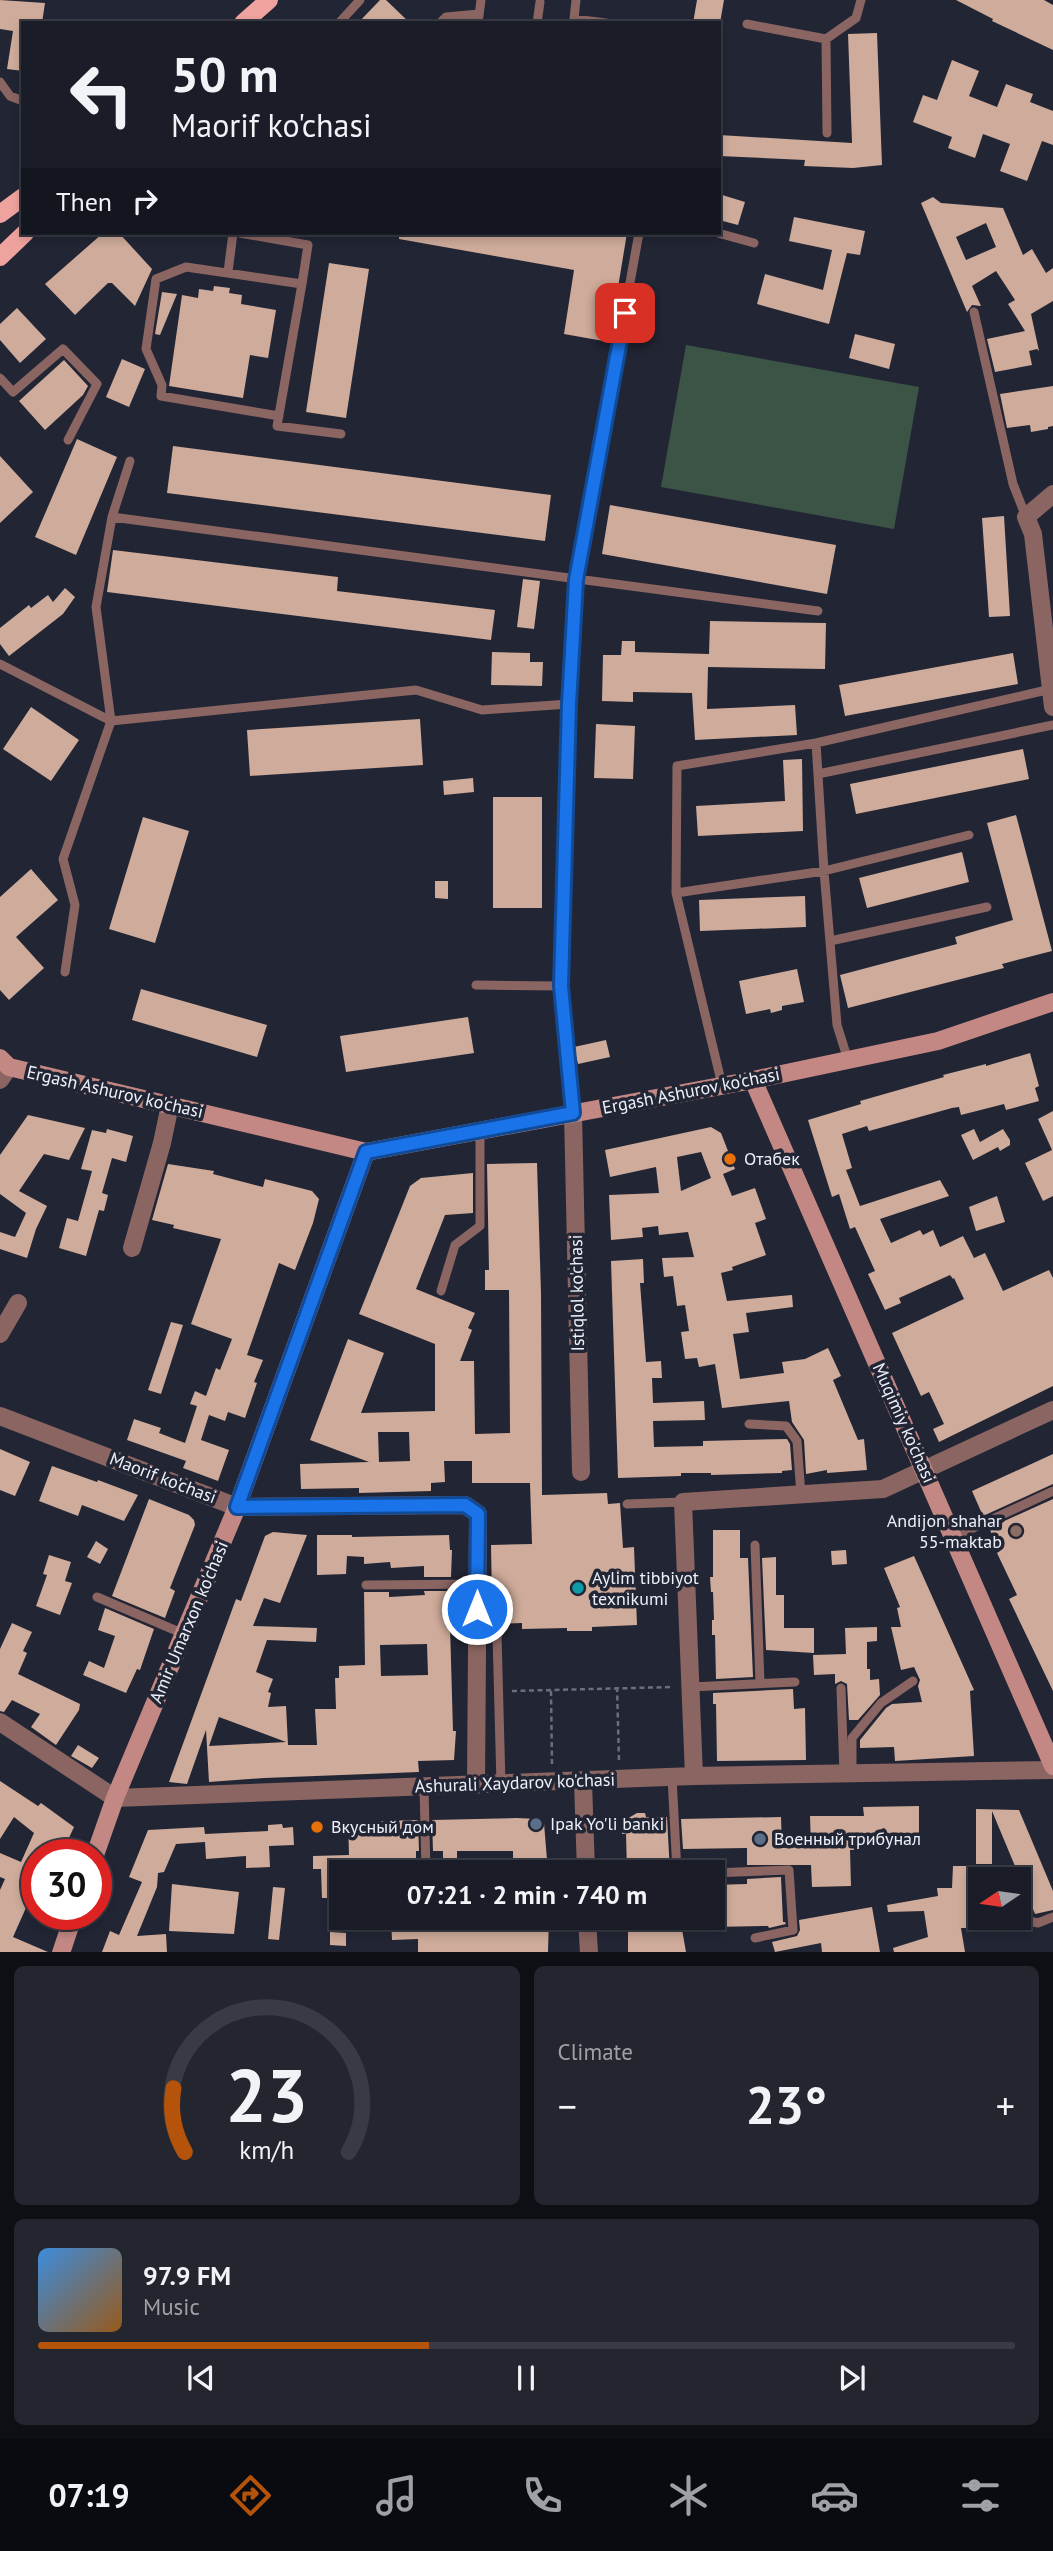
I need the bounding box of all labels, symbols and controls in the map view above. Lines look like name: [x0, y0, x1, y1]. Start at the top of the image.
text: 50 m: [171, 42, 278, 106]
icon: left: [56, 49, 147, 140]
text: Maorif ko'chasi: [171, 104, 372, 146]
icon: right: [126, 182, 164, 220]
text: Then: [56, 185, 112, 218]
pin: [595, 283, 655, 343]
icon: arrive: [606, 294, 644, 332]
street label: Ergash Ashurov ko'chasi: [25, 1060, 206, 1123]
street label: Ergash Ashurov ko'chasi: [600, 1062, 782, 1119]
place label: Отабек: [744, 1147, 800, 1170]
marker: Отабек: [722, 1151, 738, 1167]
street label: Istiqlol ko'chasi: [564, 1234, 589, 1352]
street label: Muqimiy ko'chasi: [868, 1359, 941, 1486]
street label: Maorif ko'chasi: [106, 1447, 220, 1508]
place label: Andijon shahar 55-maktab: [887, 1509, 1002, 1553]
marker: Andijon shahar 55-maktab: [1008, 1523, 1024, 1539]
street label: Amir Umarxon ko'chasi: [144, 1537, 233, 1706]
place label: Aylim tibbiyot texnikumi: [592, 1566, 699, 1610]
position arrow: [440, 1572, 514, 1646]
marker: Aylim tibbiyot texnikumi: [570, 1580, 586, 1596]
street label: Ashurali Xaydarov ko'chasi: [414, 1768, 616, 1797]
place label: Ipak Yo'li banki: [550, 1812, 664, 1835]
place label: Вкусный дом: [331, 1815, 434, 1838]
marker: Ipak Yo'li banki: [528, 1816, 544, 1832]
marker: Вкусный дом: [309, 1819, 325, 1835]
place label: Военный трибунал: [774, 1827, 921, 1850]
marker: Военный трибунал: [752, 1831, 768, 1847]
speed limit sign: 30: [21, 1839, 112, 1930]
north arrow: [968, 1867, 1031, 1930]
map controls: [968, 1867, 1031, 1930]
text: 07:21 · 2 min · 740 m: [407, 1878, 647, 1911]
text: Climate: [558, 2037, 633, 2066]
text: 23: [225, 2048, 308, 2142]
text: 23°: [745, 2071, 827, 2138]
text: −: [558, 2081, 577, 2130]
text: +: [996, 2081, 1015, 2130]
text: km/h: [239, 2133, 294, 2165]
text: 97.9 FM: [143, 2259, 231, 2292]
text: Music: [143, 2292, 200, 2321]
icon: previous: [182, 2359, 220, 2397]
icon: pause: [507, 2359, 545, 2397]
icon: next: [833, 2359, 871, 2397]
icon: directions: [226, 2471, 275, 2520]
icon: music: [372, 2471, 421, 2520]
icon: phone: [518, 2471, 567, 2520]
icon: climate: [664, 2471, 713, 2520]
icon: car: [810, 2471, 859, 2520]
icon: filters: [956, 2471, 1005, 2520]
text: 07:19: [48, 2474, 130, 2516]

